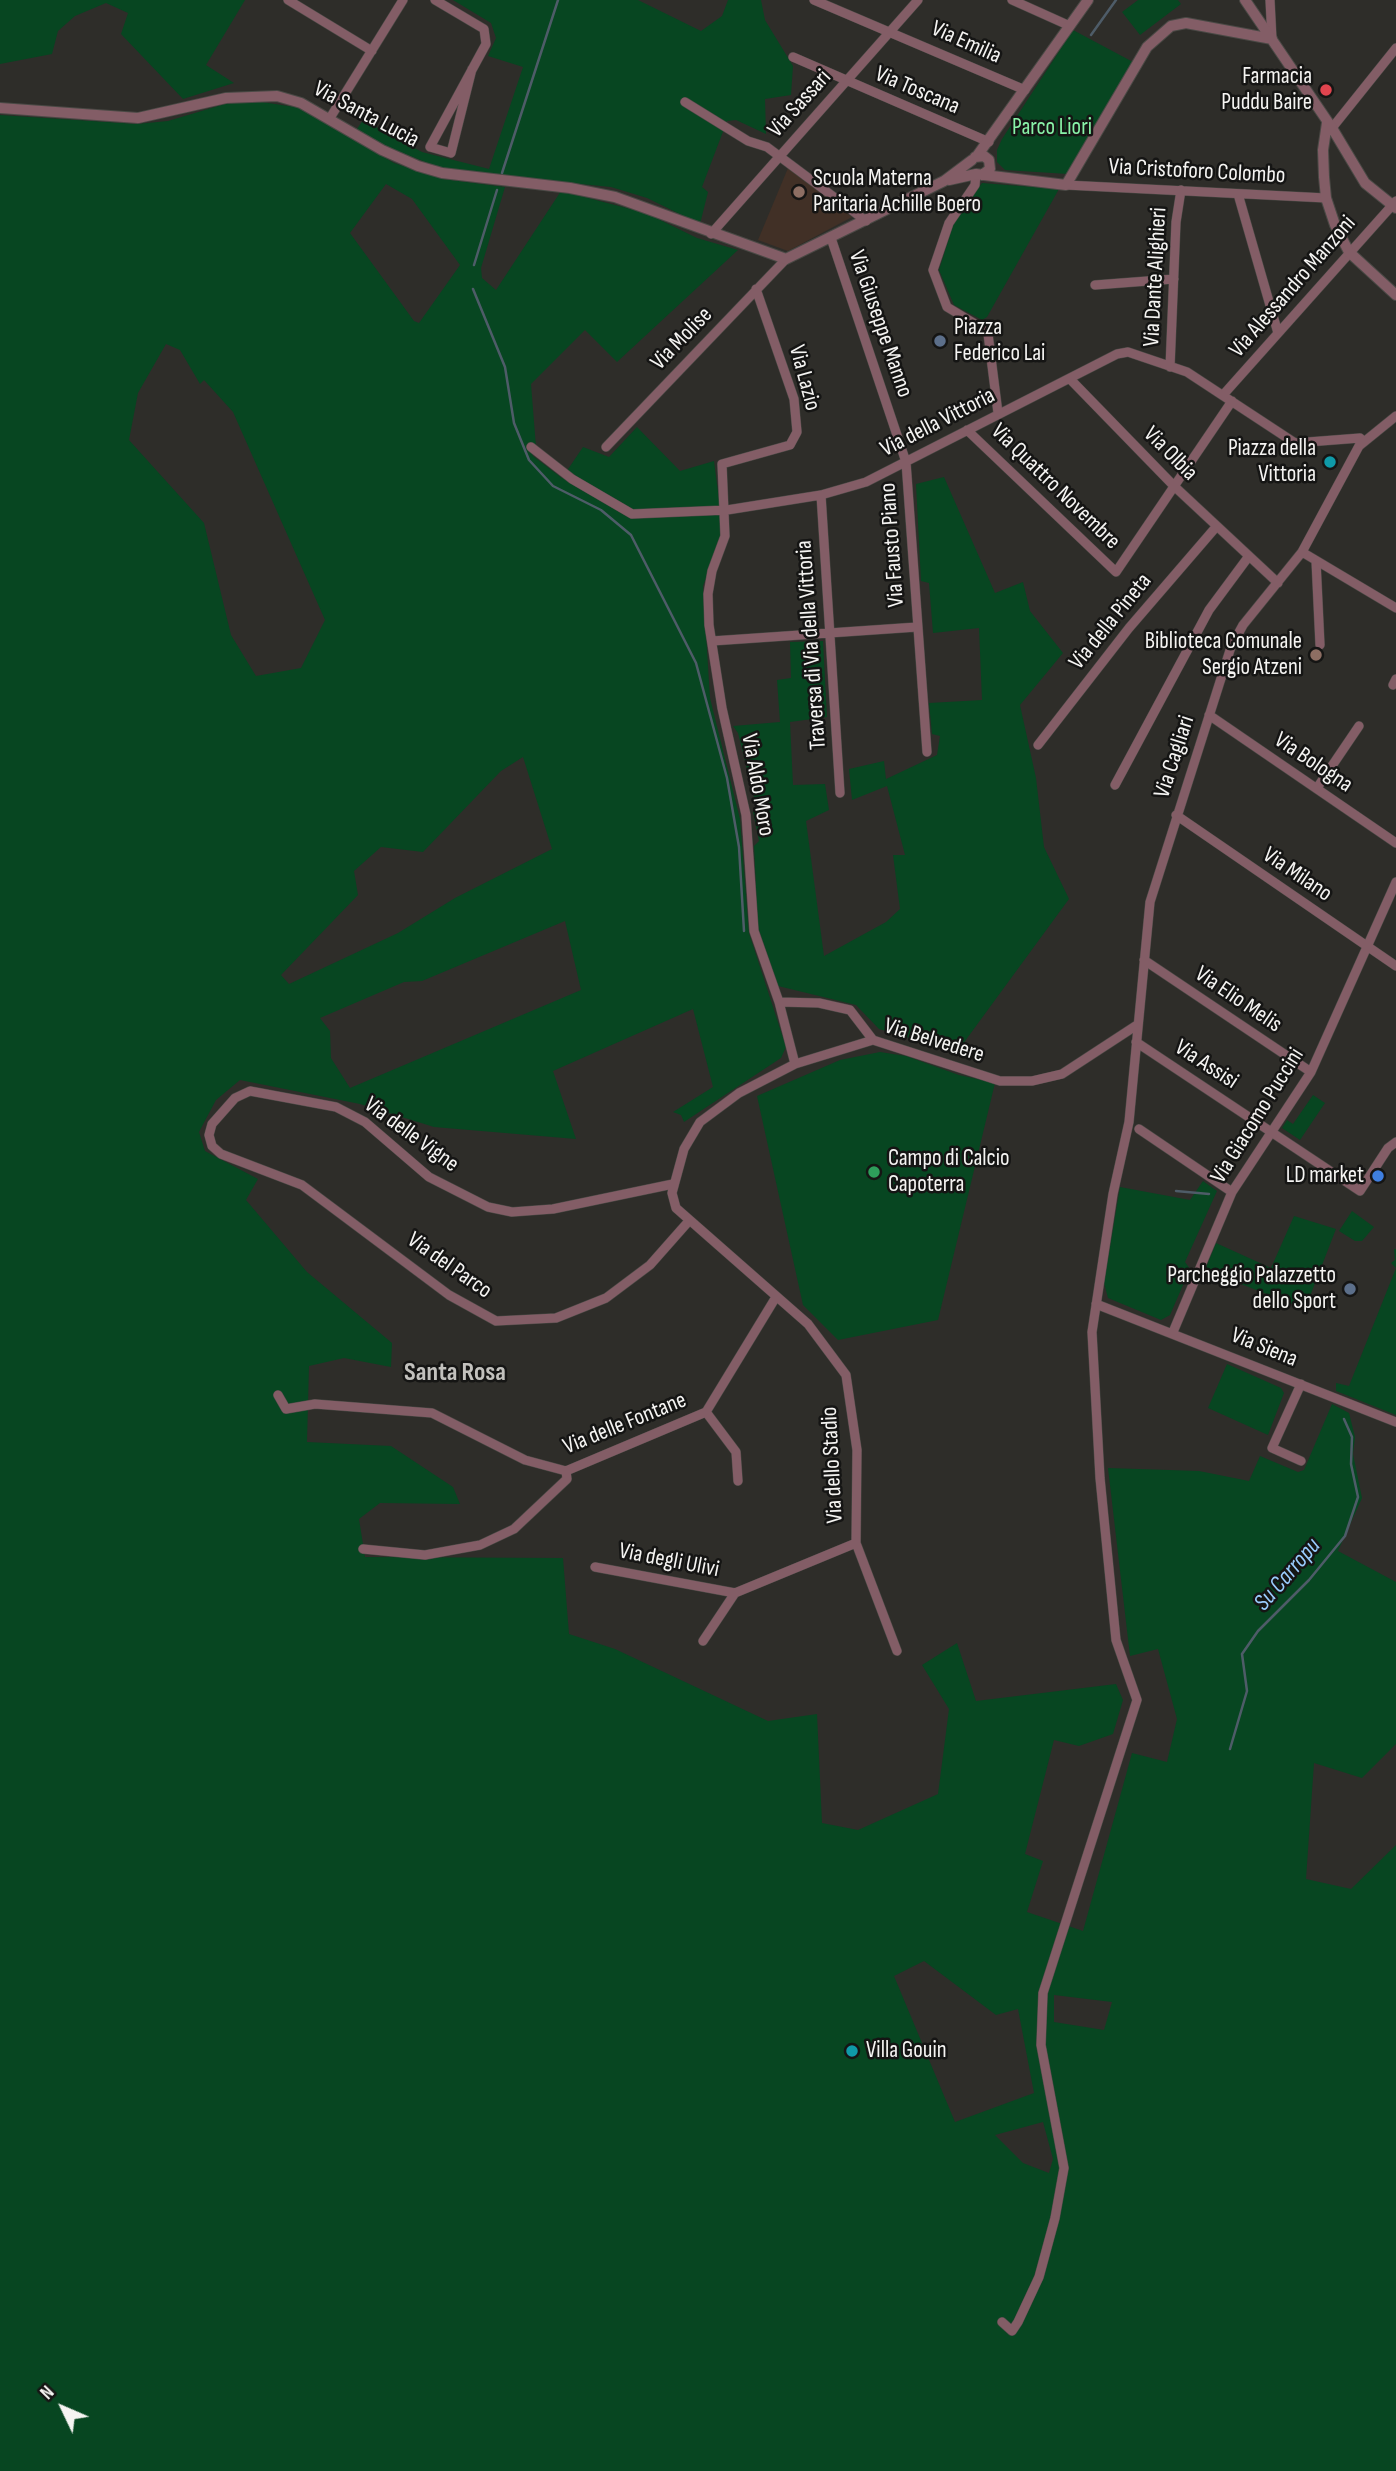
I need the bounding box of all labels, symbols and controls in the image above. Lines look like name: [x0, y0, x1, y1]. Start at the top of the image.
street label: Via Emilia: [927, 15, 1005, 71]
street label: Via Toscana: [871, 61, 963, 121]
place label: Farmacia Puddu Baire: [1221, 63, 1312, 117]
street label: Via Sassari: [762, 64, 838, 144]
street label: Via Santa Lucia: [308, 76, 424, 154]
marker: Farmacia Puddu Baire: [1318, 82, 1334, 98]
park label: Parco Liori: [1012, 114, 1092, 142]
street label: Via Cristoforo Colombo: [1108, 154, 1286, 190]
place label: Scuola Materna Paritaria Achille Boero: [813, 165, 981, 219]
marker: Scuola Materna Paritaria Achille Boero: [791, 184, 807, 200]
street label: Via Dante Alighieri: [1139, 207, 1173, 347]
street label: Via Alessandro Manzoni: [1224, 211, 1362, 363]
street label: Via Giuseppe Manno: [842, 247, 918, 401]
street label: Via Molise: [645, 302, 719, 376]
place label: Piazza Federico Lai: [954, 314, 1045, 368]
marker: Piazza Federico Lai: [932, 333, 948, 349]
street label: Via Lazio: [782, 342, 826, 414]
street label: Via della Vittoria: [876, 382, 1000, 464]
street label: Via Quattro Novembre: [985, 418, 1125, 556]
street label: Via Olbia: [1137, 421, 1203, 487]
place label: Piazza della Vittoria: [1228, 435, 1316, 489]
marker: Piazza della Vittoria: [1322, 454, 1338, 470]
street label: Via Fausto Piano: [875, 482, 911, 608]
street label: Traversa di Via della Vittoria: [791, 539, 833, 751]
street label: Via della Pineta: [1064, 568, 1158, 676]
place label: Biblioteca Comunale Sergio Atzeni: [1145, 628, 1302, 682]
marker: Biblioteca Comunale Sergio Atzeni: [1308, 647, 1324, 663]
street label: Via Cagliari: [1149, 712, 1201, 802]
street label: Via Bologna: [1269, 727, 1357, 799]
street label: Via Aldo Moro: [734, 732, 780, 838]
street label: Via Milano: [1257, 842, 1337, 908]
street label: Via Elio Melis: [1189, 961, 1287, 1039]
street label: Via Belvedere: [881, 1013, 987, 1069]
street label: Via Assisi: [1169, 1034, 1243, 1096]
street label: Via Giacomo Puccini: [1205, 1043, 1311, 1189]
street label: Via delle Vigne: [358, 1091, 464, 1179]
place label: Campo di Calcio Capoterra: [888, 1145, 1010, 1199]
place label: LD market: [1286, 1162, 1364, 1190]
marker: Campo di Calcio Capoterra: [866, 1164, 882, 1180]
marker: LD market: [1370, 1168, 1386, 1184]
street label: Via del Parco: [401, 1227, 497, 1305]
place label: Parcheggio Palazzetto dello Sport: [1167, 1262, 1336, 1316]
marker: Parcheggio Palazzetto dello Sport: [1342, 1281, 1358, 1297]
street label: Via Siena: [1227, 1322, 1301, 1374]
district label: Santa Rosa: [404, 1357, 506, 1389]
street label: Via delle Fontane: [559, 1387, 691, 1461]
street label: Via dello Stadio: [816, 1406, 850, 1524]
water label: Su Carropu: [1249, 1533, 1327, 1617]
street label: Via degli Ulivi: [617, 1538, 721, 1584]
place label: Villa Gouin: [866, 2037, 946, 2065]
marker: Villa Gouin: [844, 2043, 860, 2059]
north arrow: [28, 2373, 98, 2443]
text: N: [36, 2381, 59, 2405]

